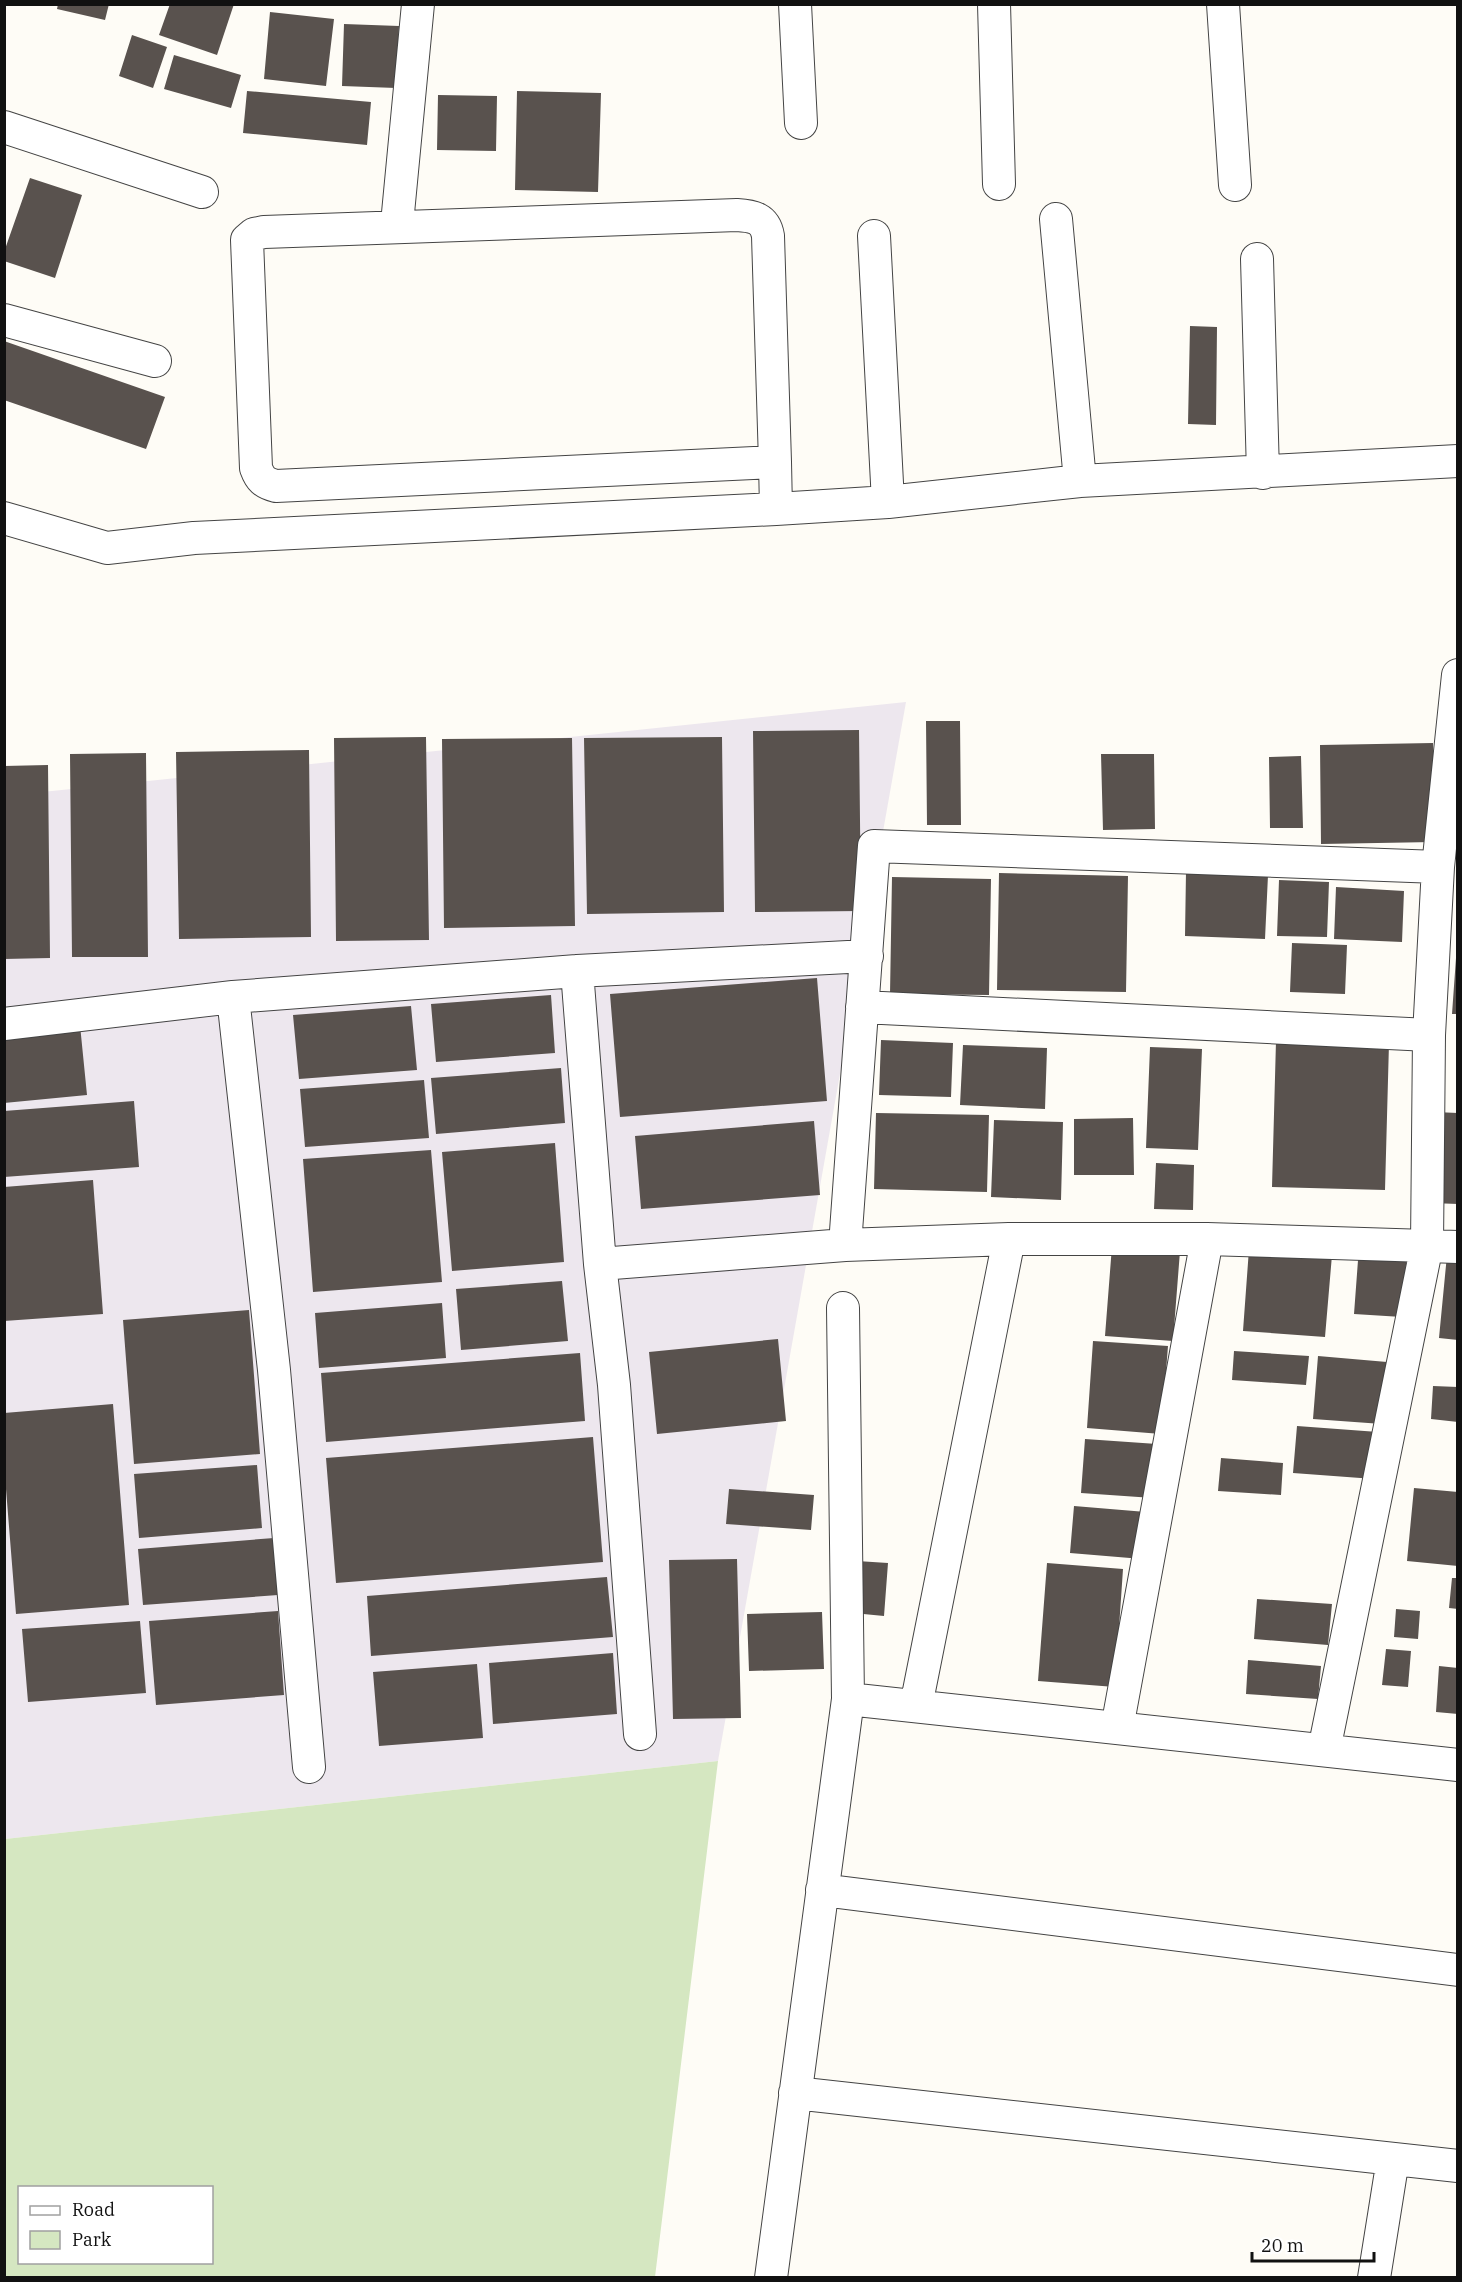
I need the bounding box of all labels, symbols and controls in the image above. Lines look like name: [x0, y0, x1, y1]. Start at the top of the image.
legend: [18, 2186, 213, 2264]
text: Road: [72, 2198, 115, 2221]
scale bar: [1252, 2225, 1374, 2263]
text: Park: [72, 2228, 112, 2251]
text: 20 m: [1261, 2234, 1304, 2257]

